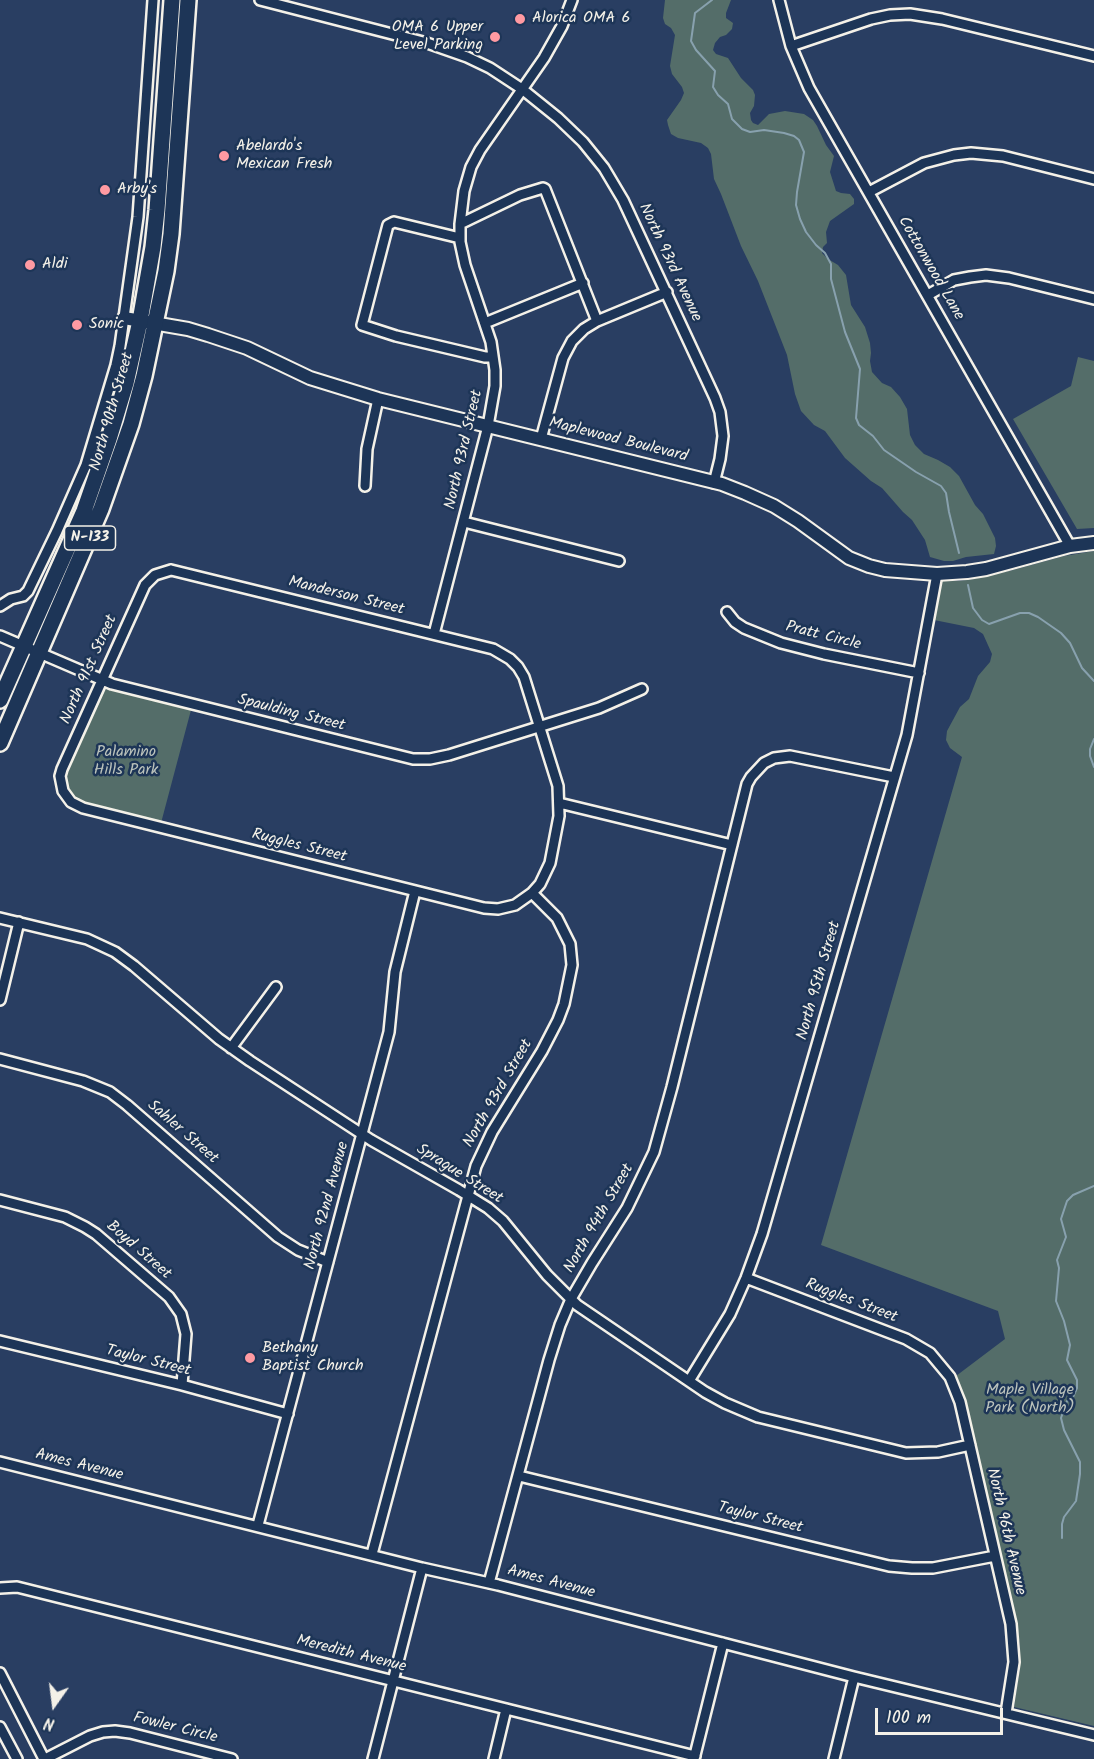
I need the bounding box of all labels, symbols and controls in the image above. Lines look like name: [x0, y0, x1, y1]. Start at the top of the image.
place label: Alorica OMA 6: [532, 9, 631, 29]
marker: Alorica OMA 6: [513, 12, 527, 26]
place label: OMA 6 Upper Level Parking: [392, 18, 483, 56]
marker: OMA 6 Upper Level Parking: [488, 30, 502, 44]
place label: Abelardo's Mexican Fresh: [236, 137, 332, 175]
marker: Abelardo's Mexican Fresh: [217, 149, 231, 163]
place label: Arby's: [117, 180, 157, 200]
marker: Arby's: [98, 183, 112, 197]
street label: North 93rd Avenue: [633, 201, 705, 325]
street label: Cottonwood Lane: [893, 214, 967, 324]
place label: Aldi: [42, 255, 67, 275]
marker: Aldi: [23, 258, 37, 272]
place label: Sonic: [89, 315, 124, 335]
marker: Sonic: [70, 318, 84, 332]
street label: North 90th Street: [87, 351, 139, 473]
street label: North 93rd Street: [442, 389, 488, 511]
street label: Maplewood Boulevard: [547, 414, 689, 468]
road number: N-133: [64, 526, 116, 550]
street label: Manderson Street: [286, 573, 406, 621]
street label: North 91st Street: [57, 612, 123, 728]
street label: Pratt Circle: [783, 618, 863, 656]
street label: Spaulding Street: [235, 691, 347, 737]
park label: Palamino Hills Park: [94, 743, 158, 781]
street label: Ruggles Street: [250, 826, 348, 868]
street label: North 95th Street: [794, 919, 846, 1043]
street label: North 93rd Street: [460, 1036, 538, 1152]
street label: Sahler Street: [143, 1097, 221, 1169]
street label: North 92nd Avenue: [302, 1140, 354, 1272]
street label: Sprague Street: [412, 1141, 506, 1209]
street label: North 94th Street: [561, 1161, 639, 1277]
street label: Boyd Street: [102, 1218, 174, 1284]
street label: Ruggles Street: [802, 1276, 900, 1328]
place label: Bethany Baptist Church: [262, 1339, 364, 1377]
street label: Taylor Street: [103, 1342, 193, 1382]
marker: Bethany Baptist Church: [243, 1351, 257, 1365]
park label: Maple Village Park (North): [985, 1381, 1075, 1419]
street label: Ames Avenue: [33, 1446, 125, 1486]
street label: North 96th Avenue: [981, 1467, 1029, 1597]
street label: Taylor Street: [715, 1499, 805, 1539]
street label: Ames Avenue: [505, 1562, 597, 1604]
street label: Meredith Avenue: [294, 1632, 408, 1678]
north arrow: [24, 1675, 84, 1735]
scale bar: [878, 1696, 1006, 1734]
text: 100 m: [886, 1704, 931, 1733]
street label: Fowler Circle: [131, 1709, 219, 1749]
text: N: [42, 1710, 57, 1736]

